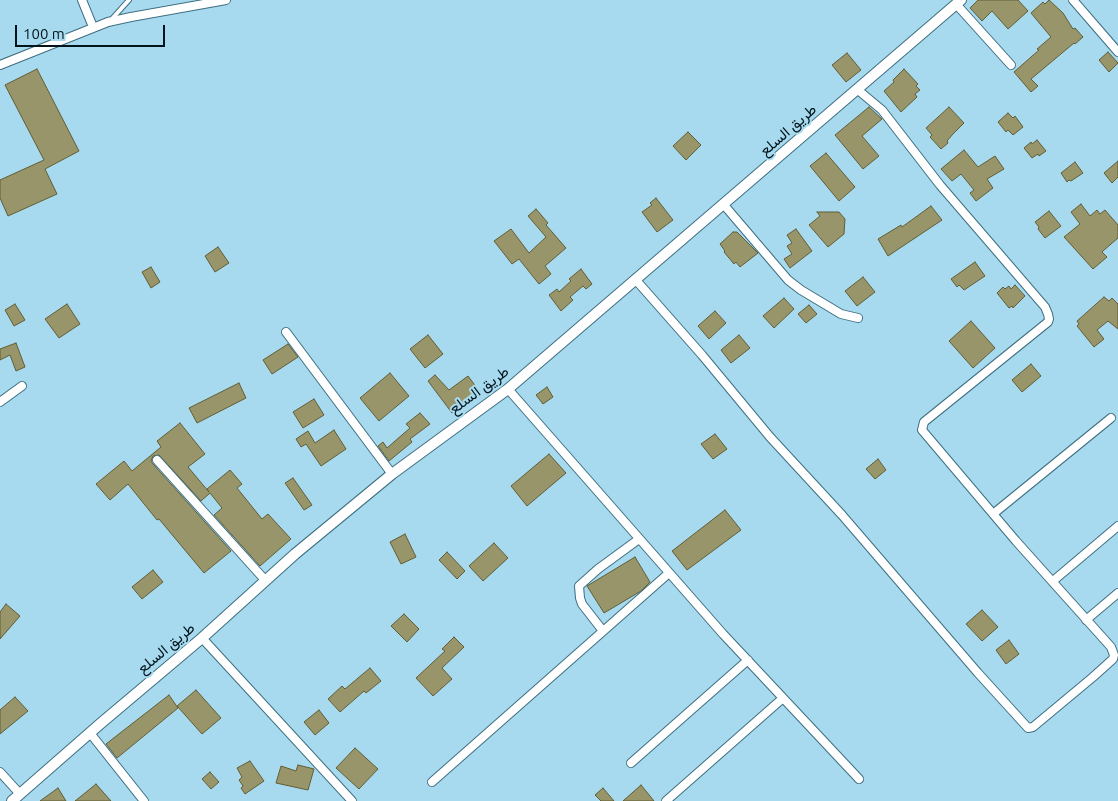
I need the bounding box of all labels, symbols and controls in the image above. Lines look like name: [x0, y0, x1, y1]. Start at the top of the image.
scale bar: [18, 15, 168, 47]
text: 100 m: [23, 25, 65, 42]
street label: طريق السلع: [756, 100, 820, 160]
street label: طريق السلع: [446, 362, 512, 418]
street label: طريق السلع: [134, 619, 198, 677]

